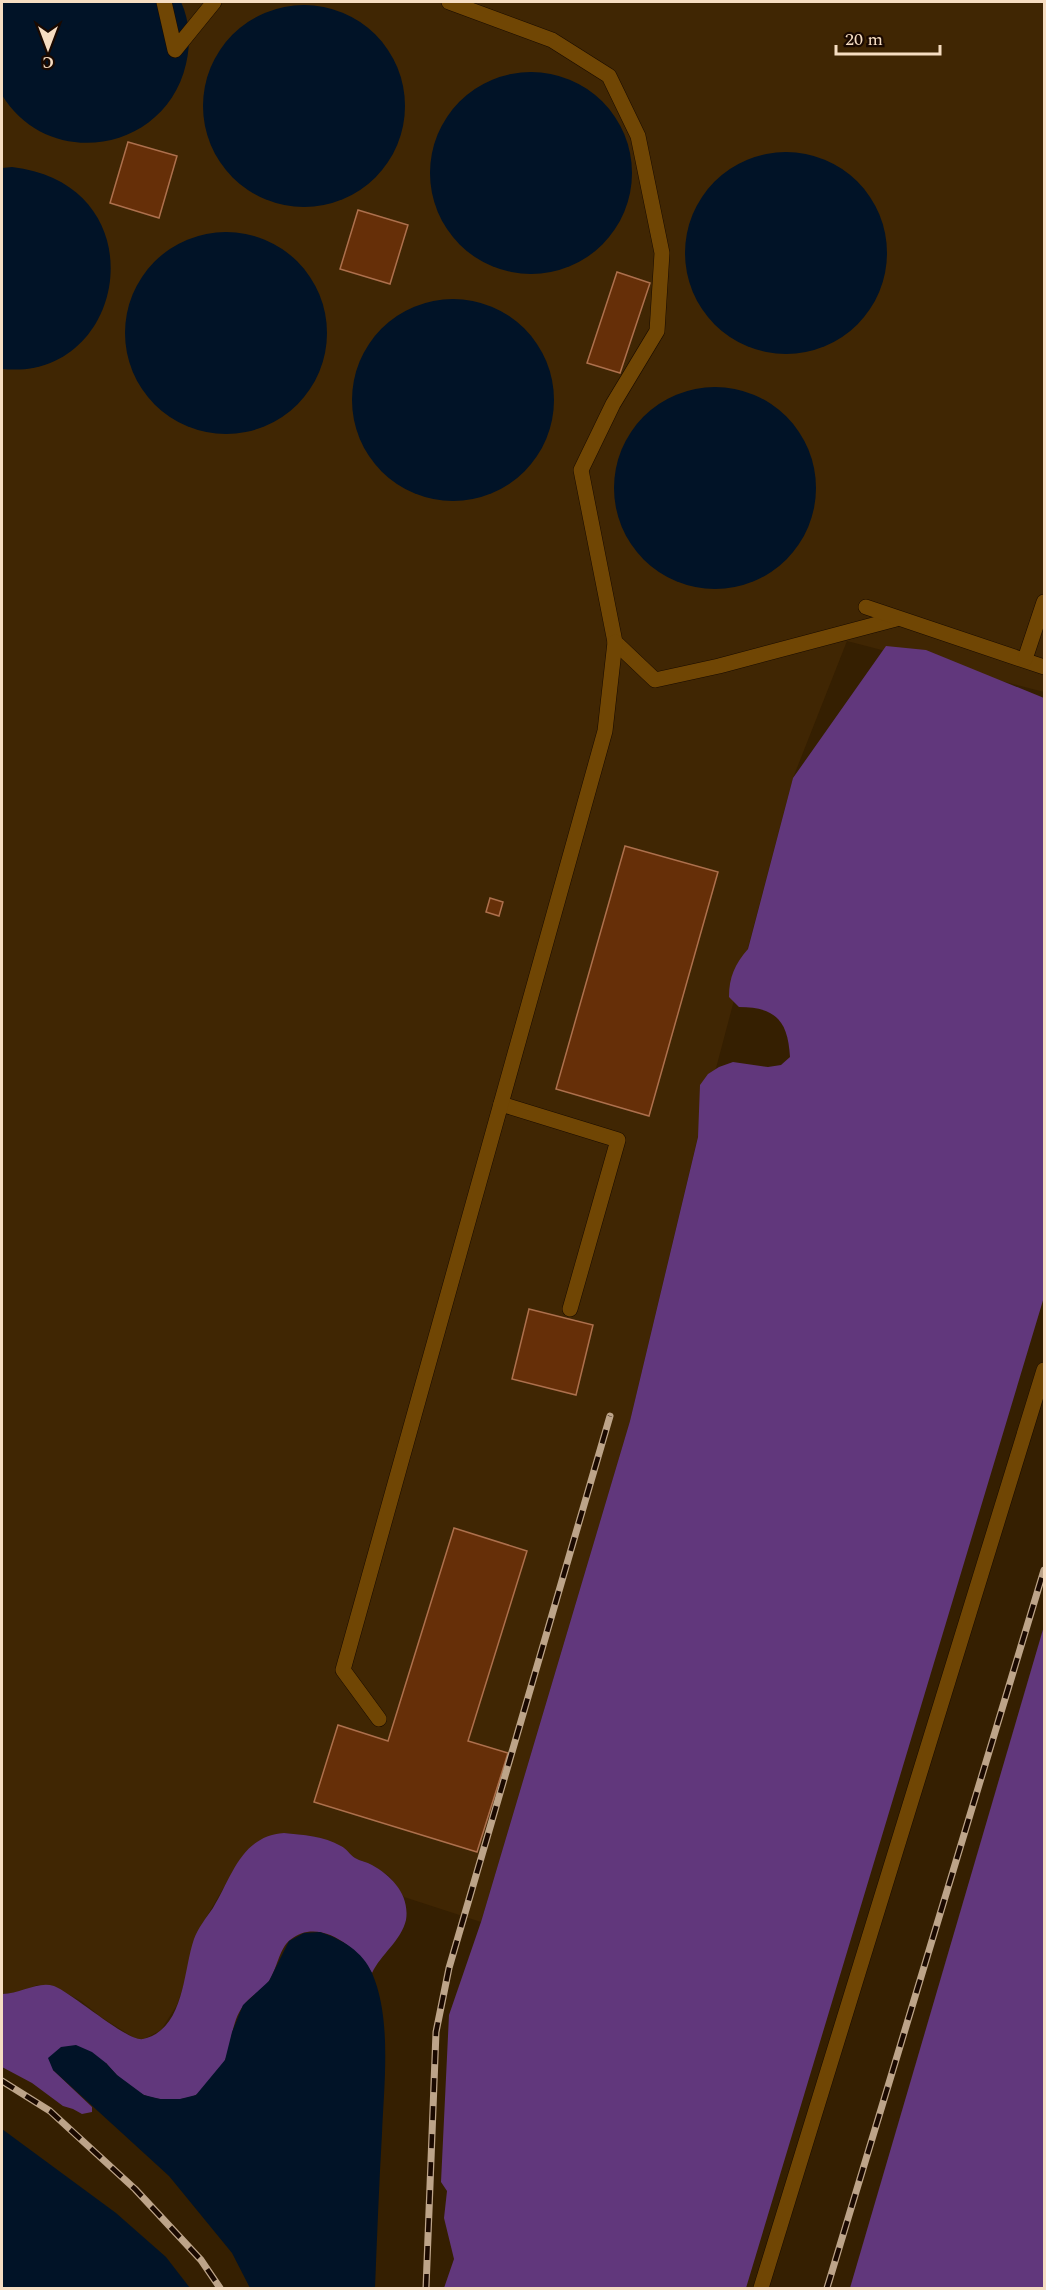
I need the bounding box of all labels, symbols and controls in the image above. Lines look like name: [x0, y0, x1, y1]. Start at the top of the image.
north arrow: [18, 18, 78, 78]
scale bar: [836, 18, 940, 56]
text: 20 m: [845, 26, 883, 53]
text: С: [42, 50, 54, 74]

